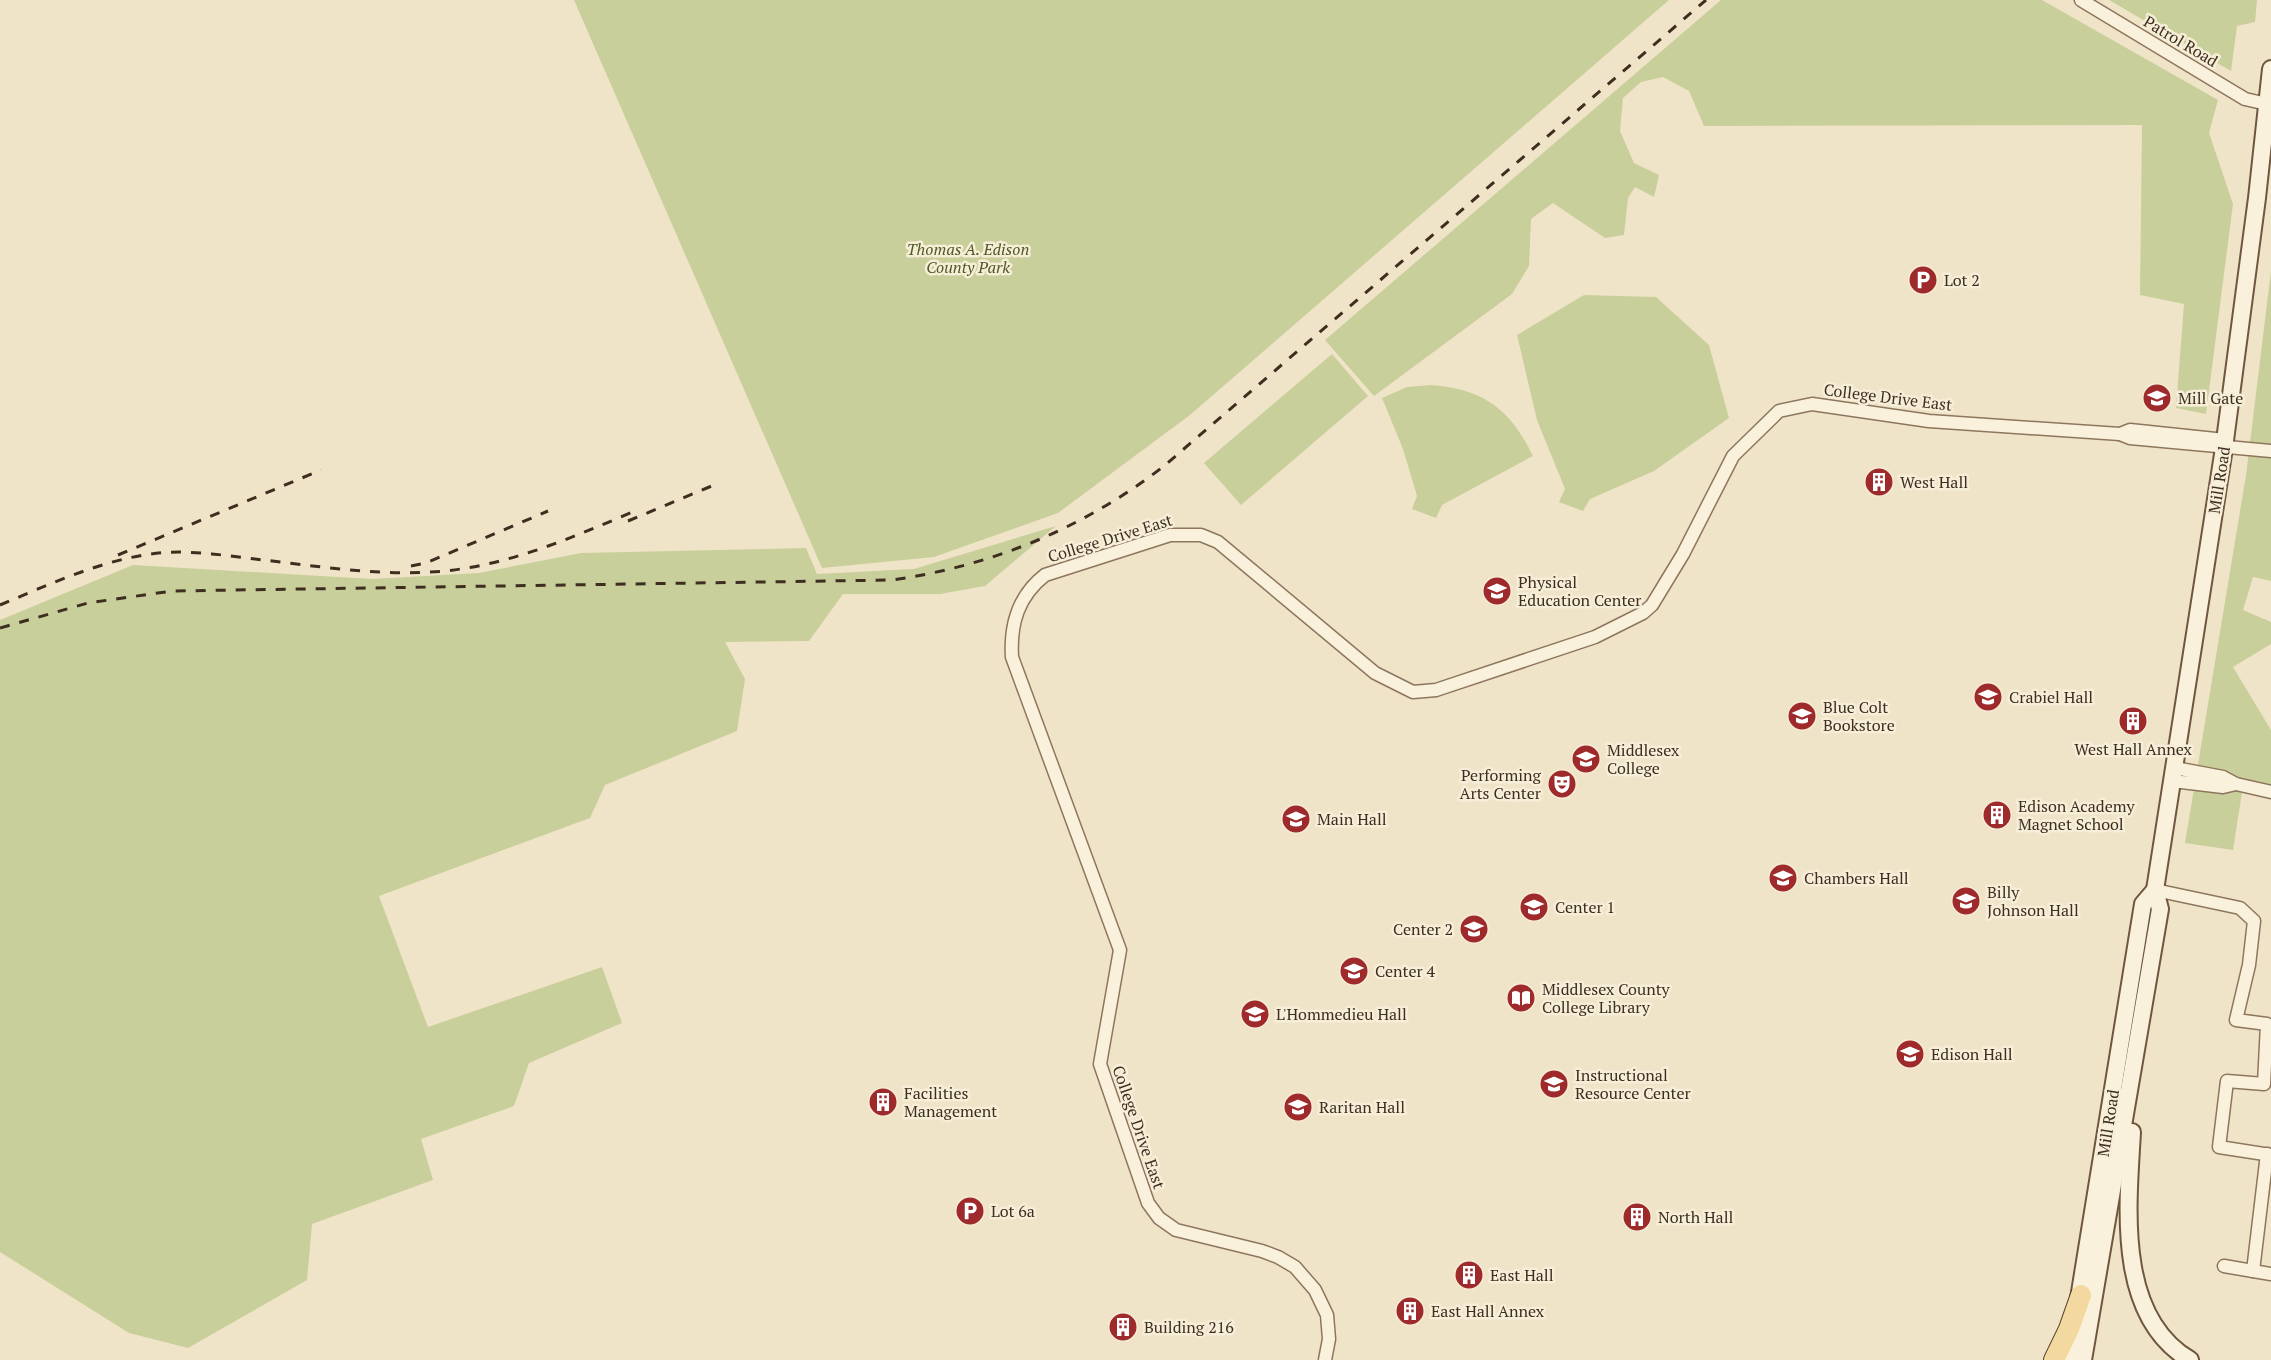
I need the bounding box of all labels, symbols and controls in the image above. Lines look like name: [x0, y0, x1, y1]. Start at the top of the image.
street label: Patrol Road: [2140, 10, 2222, 72]
park label: Thomas A. Edison County Park: [907, 238, 1029, 278]
parking icon: Lot 2: [1907, 264, 1939, 296]
place label: Lot 2: [1944, 269, 1980, 291]
street label: College Drive East: [1823, 378, 1953, 416]
school or university icon: Mill Gate: [2141, 382, 2173, 414]
place label: Mill Gate: [2178, 387, 2243, 409]
street label: Mill Road: [2203, 445, 2235, 515]
building icon: West Hall: [1863, 466, 1895, 498]
place label: West Hall: [1900, 471, 1968, 493]
street label: College Drive East: [1045, 509, 1175, 567]
place label: Physical Education Center: [1518, 571, 1642, 611]
school or university icon: Physical Education Center: [1481, 575, 1513, 607]
school or university icon: Crabiel Hall: [1972, 681, 2004, 713]
place label: Crabiel Hall: [2009, 686, 2093, 708]
place label: Blue Colt Bookstore: [1823, 696, 1895, 736]
school or university icon: Blue Colt Bookstore: [1786, 700, 1818, 732]
building icon: West Hall Annex: [2117, 705, 2149, 737]
place label: West Hall Annex: [2074, 738, 2193, 760]
place label: Middlesex College: [1607, 739, 1680, 779]
school or university icon: Middlesex College: [1570, 743, 1602, 775]
place label: Performing Arts Center: [1460, 764, 1542, 804]
theatre icon: Performing Arts Center: [1546, 768, 1578, 800]
place label: Edison Academy Magnet School: [2018, 795, 2135, 835]
building icon: Edison Academy Magnet School: [1981, 799, 2013, 831]
school or university icon: Main Hall: [1280, 803, 1312, 835]
place label: Main Hall: [1317, 808, 1387, 830]
school or university icon: Chambers Hall: [1767, 862, 1799, 894]
place label: Chambers Hall: [1804, 867, 1909, 889]
place label: Billy Johnson Hall: [1987, 881, 2079, 921]
school or university icon: Billy Johnson Hall: [1950, 885, 1982, 917]
school or university icon: Center 1: [1518, 891, 1550, 923]
place label: Center 1: [1555, 896, 1615, 918]
school or university icon: Center 2: [1458, 913, 1490, 945]
place label: Center 2: [1393, 918, 1453, 940]
school or university icon: Center 4: [1338, 955, 1370, 987]
place label: Center 4: [1375, 960, 1435, 982]
place label: Middlesex County College Library: [1542, 978, 1671, 1018]
library icon: Middlesex County College Library: [1505, 982, 1537, 1014]
school or university icon: L'Hommedieu Hall: [1239, 998, 1271, 1030]
place label: L'Hommedieu Hall: [1276, 1003, 1407, 1025]
school or university icon: Edison Hall: [1894, 1038, 1926, 1070]
place label: Edison Hall: [1931, 1043, 2013, 1065]
street label: College Drive East: [1108, 1062, 1170, 1192]
place label: Instructional Resource Center: [1575, 1064, 1692, 1104]
school or university icon: Instructional Resource Center: [1538, 1068, 1570, 1100]
place label: Facilities Management: [904, 1082, 997, 1122]
building icon: Facilities Management: [867, 1086, 899, 1118]
street label: Mill Road: [2092, 1088, 2124, 1158]
school or university icon: Raritan Hall: [1282, 1091, 1314, 1123]
place label: Raritan Hall: [1319, 1096, 1405, 1118]
parking icon: Lot 6a: [954, 1195, 986, 1227]
place label: Lot 6a: [991, 1200, 1035, 1222]
building icon: North Hall: [1621, 1201, 1653, 1233]
place label: North Hall: [1658, 1206, 1733, 1228]
building icon: East Hall: [1453, 1259, 1485, 1291]
place label: East Hall: [1490, 1264, 1554, 1286]
building icon: East Hall Annex: [1394, 1295, 1426, 1327]
place label: East Hall Annex: [1431, 1300, 1545, 1322]
building icon: Building 216: [1107, 1311, 1139, 1343]
place label: Building 216: [1144, 1316, 1234, 1338]

